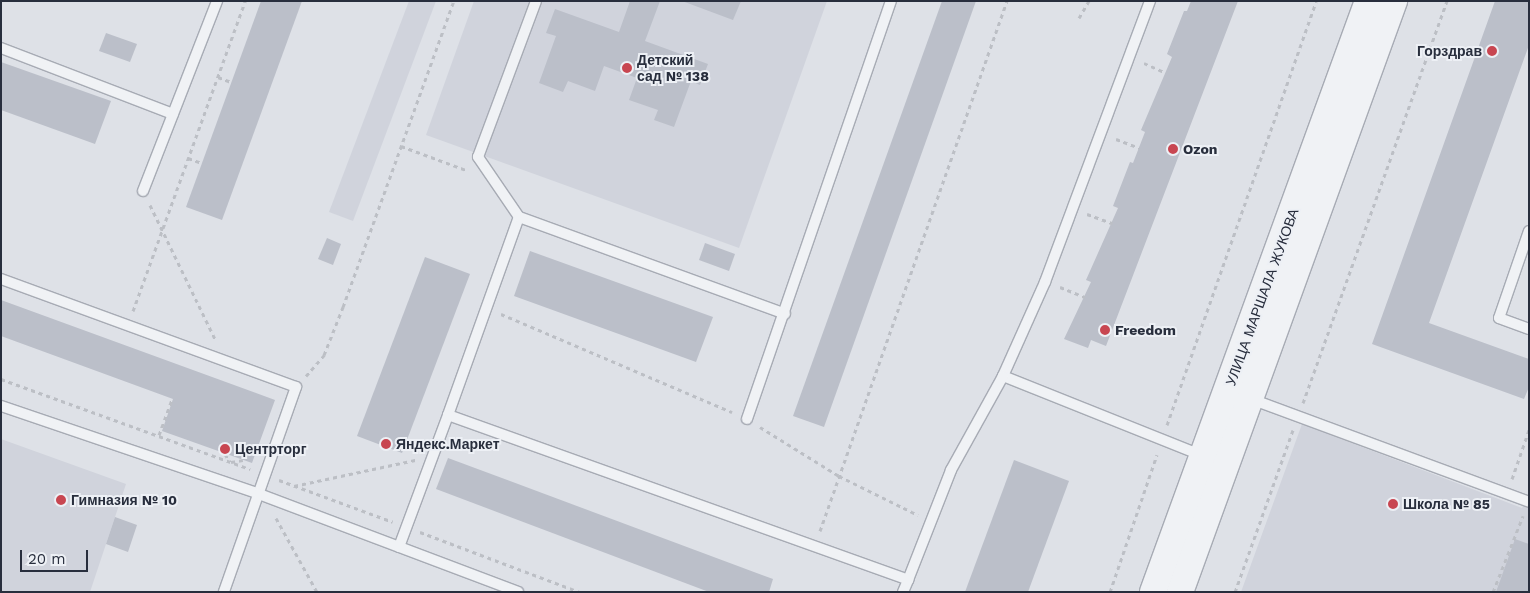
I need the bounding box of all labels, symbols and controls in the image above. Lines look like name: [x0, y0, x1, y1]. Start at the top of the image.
place label: Горздрав: [1417, 43, 1482, 59]
marker: Горздрав: [1486, 45, 1498, 57]
place label: Детский сад № 138: [637, 52, 709, 84]
marker: Детский сад № 138: [621, 62, 633, 74]
place label: Ozon: [1183, 141, 1218, 157]
marker: Ozon: [1167, 143, 1179, 155]
street label: УЛИЦА МАРШАЛА ЖУКОВА: [1222, 206, 1302, 388]
place label: Freedom: [1115, 322, 1176, 338]
marker: Freedom: [1099, 324, 1111, 336]
place label: Яндекс.Маркет: [396, 436, 499, 452]
marker: Яндекс.Маркет: [380, 438, 392, 450]
place label: Центрторг: [235, 441, 306, 457]
marker: Центрторг: [219, 443, 231, 455]
place label: Гимназия № 10: [71, 492, 177, 508]
marker: Гимназия № 10: [55, 494, 67, 506]
place label: Школа № 85: [1403, 496, 1490, 512]
marker: Школа № 85: [1387, 498, 1399, 510]
scale bar: [22, 540, 90, 572]
text: 20 m: [28, 550, 66, 568]

